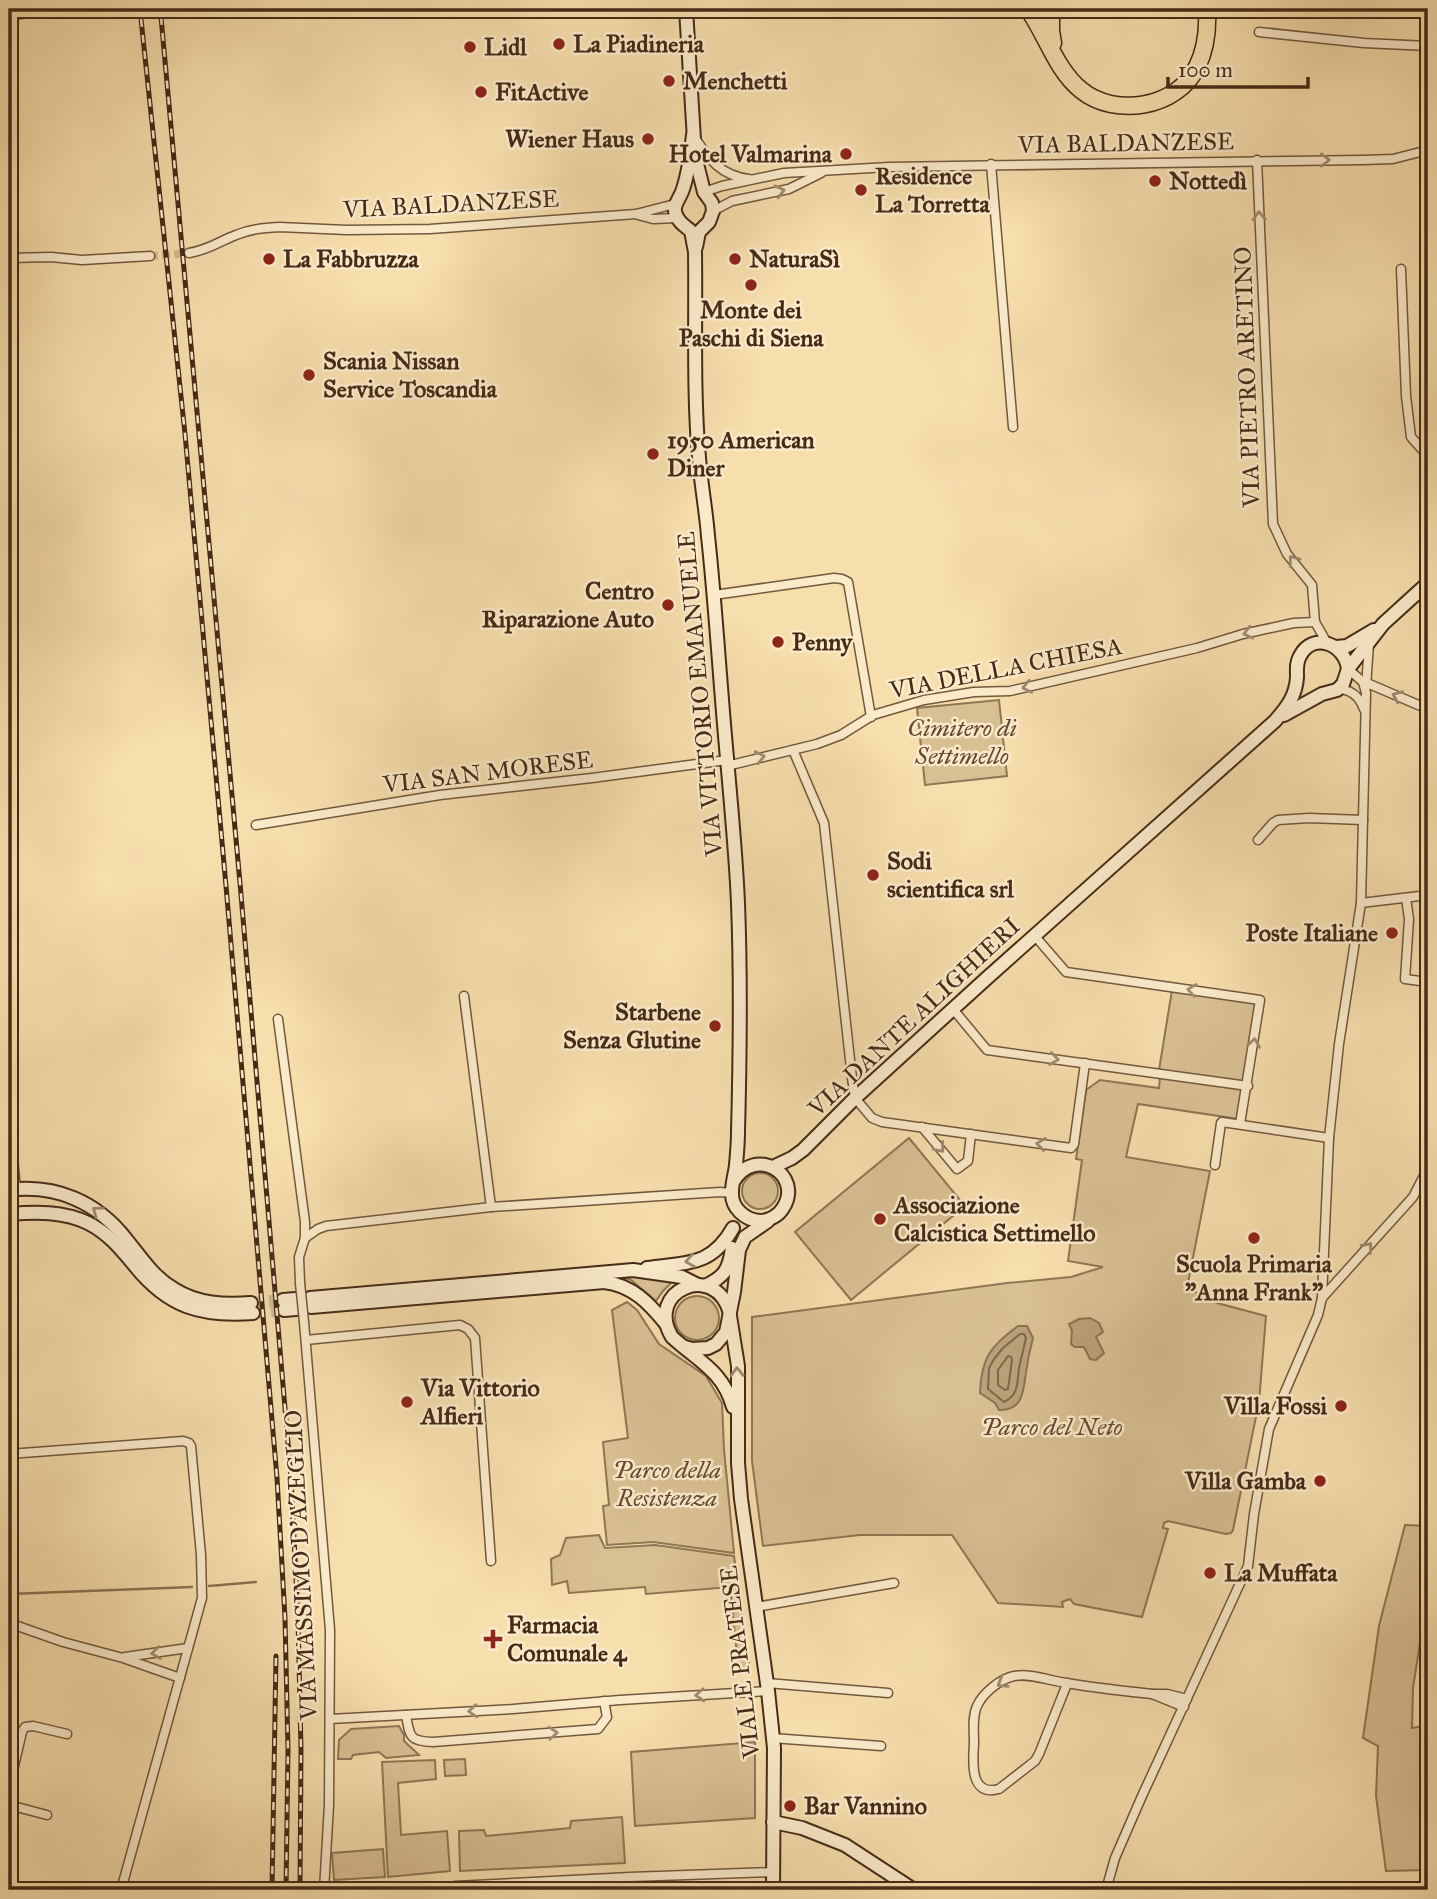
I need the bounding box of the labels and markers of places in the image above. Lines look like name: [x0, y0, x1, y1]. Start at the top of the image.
place label: La Piadineria: [573, 29, 705, 59]
place label: Lidl: [484, 32, 527, 62]
marker: La Piadineria: [551, 36, 567, 52]
marker: Lidl: [462, 39, 478, 55]
place label: Menchetti: [683, 66, 788, 96]
marker: Menchetti: [661, 73, 677, 89]
place label: FitActive: [495, 77, 588, 107]
marker: FitActive: [473, 84, 489, 100]
place label: Wiener Haus: [505, 124, 634, 154]
marker: Wiener Haus: [640, 131, 656, 147]
place label: Hotel Valmarina: [669, 139, 833, 169]
marker: Hotel Valmarina: [838, 146, 854, 162]
place label: Residence La Torretta: [875, 161, 990, 219]
place label: Nottedì: [1169, 166, 1247, 196]
marker: Nottedì: [1147, 173, 1163, 189]
marker: Residence La Torretta: [853, 182, 869, 198]
place label: La Fabbruzza: [283, 244, 420, 274]
place label: NaturaSì: [749, 244, 840, 274]
marker: La Fabbruzza: [261, 251, 277, 267]
marker: NaturaSì: [727, 251, 743, 267]
marker: Monte dei Paschi di Siena: [743, 277, 759, 293]
place label: Monte dei Paschi di Siena: [679, 295, 824, 353]
place label: Scania Nissan Service Toscandia: [323, 346, 498, 404]
marker: Scania Nissan Service Toscandia: [301, 367, 317, 383]
place label: 1950 American Diner: [667, 425, 814, 483]
marker: 1950 American Diner: [645, 446, 661, 462]
place label: Centro Riparazione Auto: [482, 576, 654, 634]
marker: Centro Riparazione Auto: [660, 597, 676, 613]
place label: Penny: [792, 627, 854, 657]
marker: Penny: [770, 634, 786, 650]
place label: Sodi scientifica srl: [887, 846, 1014, 904]
marker: Sodi scientifica srl: [865, 867, 881, 883]
place label: Poste Italiane: [1246, 918, 1378, 948]
marker: Poste Italiane: [1384, 925, 1400, 941]
place label: Starbene Senza Glutine: [563, 997, 701, 1055]
marker: Starbene Senza Glutine: [707, 1018, 723, 1034]
place label: Associazione Calcistica Settimello: [892, 1190, 1095, 1248]
marker: Associazione Calcistica Settimello: [872, 1211, 888, 1227]
marker: Scuola Primaria "Anna Frank": [1246, 1230, 1262, 1246]
place label: Scuola Primaria "Anna Frank": [1176, 1249, 1333, 1307]
place label: Via Vittorio Alfieri: [419, 1373, 540, 1431]
place label: Villa Fossi: [1223, 1391, 1327, 1421]
marker: Via Vittorio Alfieri: [399, 1394, 415, 1410]
marker: Villa Fossi: [1333, 1398, 1349, 1414]
place label: Villa Gamba: [1184, 1466, 1307, 1496]
marker: Villa Gamba: [1312, 1473, 1328, 1489]
place label: La Muffata: [1224, 1558, 1338, 1588]
marker: La Muffata: [1202, 1565, 1218, 1581]
place label: Farmacia Comunale 4: [507, 1610, 628, 1668]
marker: Farmacia Comunale 4: [485, 1631, 501, 1647]
place label: Bar Vannino: [804, 1791, 927, 1821]
marker: Bar Vannino: [782, 1798, 798, 1814]

